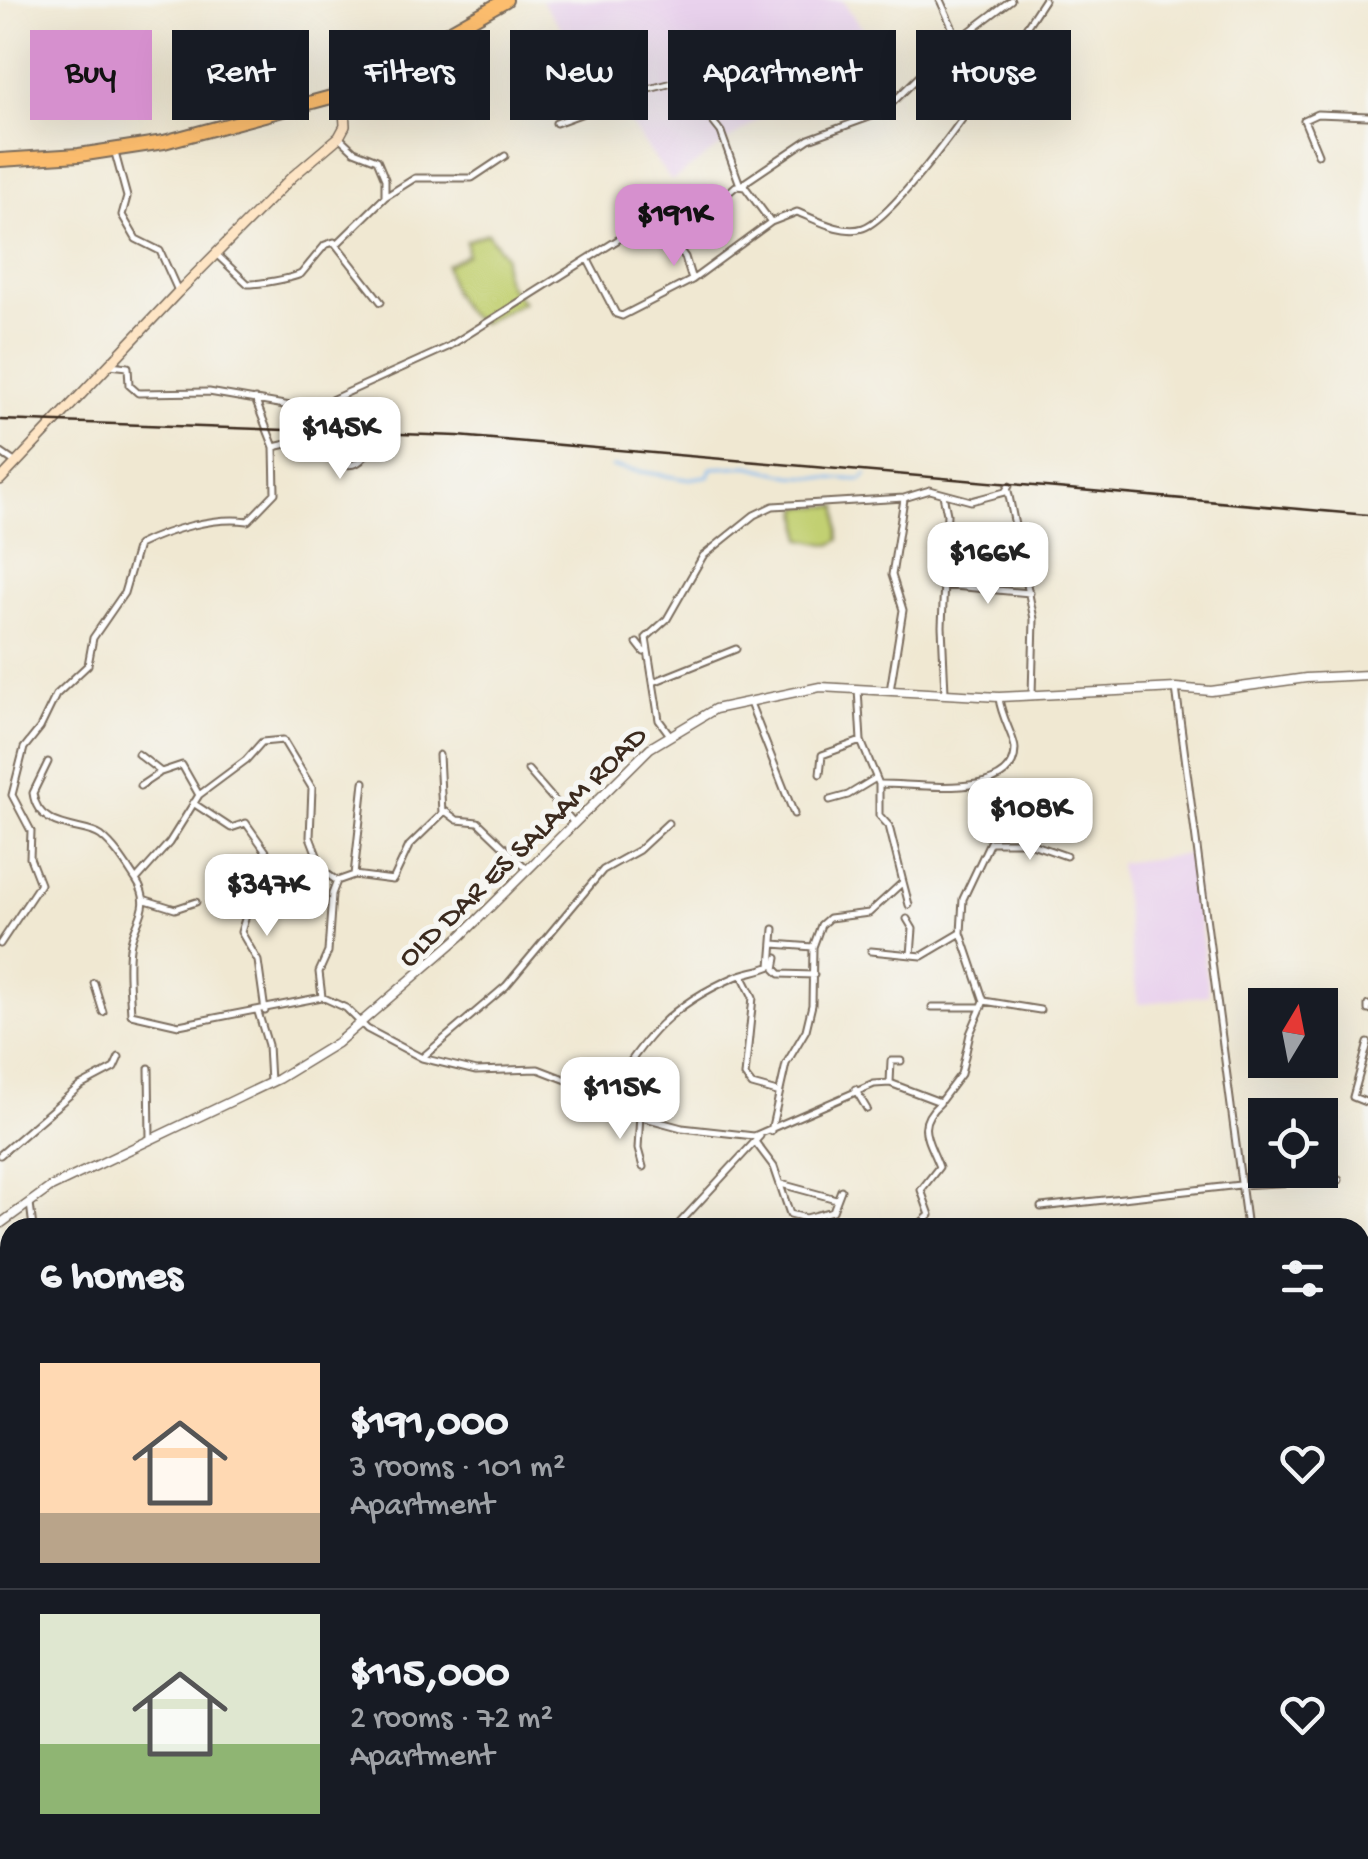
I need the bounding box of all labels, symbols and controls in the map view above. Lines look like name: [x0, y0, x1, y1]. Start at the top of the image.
chip: Buy: [30, 30, 152, 120]
chip: Rent: [172, 30, 309, 120]
chip: Filters: [329, 30, 490, 120]
chip: New: [510, 30, 648, 120]
chip: Apartment: [668, 30, 896, 120]
chip: House: [916, 30, 1071, 120]
pin: $191K: [604, 184, 744, 269]
text: $191K: [637, 197, 711, 235]
pin: $145K: [270, 397, 410, 482]
text: $145K: [302, 410, 378, 448]
pin: $166K: [918, 522, 1058, 607]
text: $166K: [949, 535, 1027, 573]
street label: OLD DAR ES SALAAM ROAD: [392, 720, 656, 976]
pin: $108K: [960, 778, 1100, 863]
text: $108K: [990, 791, 1070, 829]
pin: $347K: [197, 854, 337, 939]
text: $347K: [227, 867, 307, 905]
north arrow: [1248, 988, 1338, 1078]
map controls: [1248, 988, 1338, 1188]
pin: $115K: [550, 1057, 690, 1142]
text: $115K: [583, 1070, 657, 1108]
button: locate: [1248, 1098, 1338, 1188]
icon: filters: [1275, 1251, 1330, 1306]
text: 6 homes: [40, 1254, 183, 1303]
text: $191,000: [350, 1401, 509, 1450]
icon: home: [120, 1403, 240, 1523]
icon: heart: [1275, 1436, 1330, 1491]
text: 3 rooms · 101 m²: [350, 1450, 565, 1488]
text: Apartment: [350, 1488, 494, 1526]
text: $115,000: [350, 1652, 510, 1701]
icon: home: [120, 1654, 240, 1774]
icon: heart: [1275, 1687, 1330, 1742]
text: 2 rooms · 72 m²: [350, 1701, 553, 1739]
text: Apartment: [350, 1739, 494, 1777]

